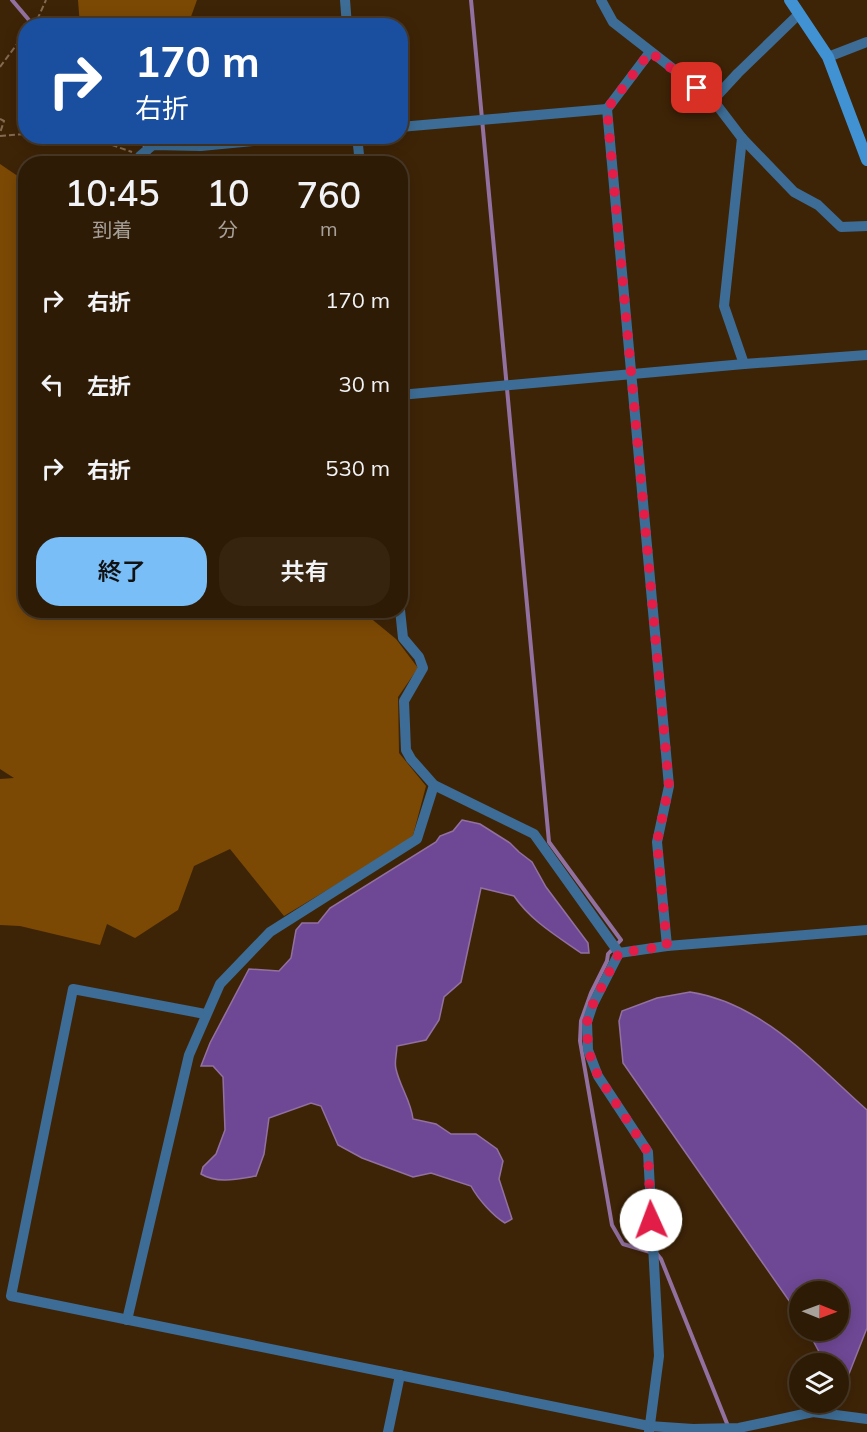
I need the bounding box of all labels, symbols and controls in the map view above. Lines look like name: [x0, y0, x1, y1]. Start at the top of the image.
text: 170 m: [135, 35, 260, 88]
icon: right: [36, 42, 114, 120]
pin: [671, 62, 722, 113]
icon: arrive: [680, 71, 713, 104]
text: 右折: [135, 91, 189, 125]
text: 10:45: [65, 170, 160, 215]
text: 10: [206, 170, 250, 215]
text: 760: [296, 172, 361, 217]
text: m: [320, 216, 338, 241]
text: 到着: [92, 217, 132, 242]
text: 分: [218, 217, 238, 242]
icon: right: [36, 284, 69, 317]
text: 170 m: [325, 286, 390, 314]
text: 右折: [87, 288, 131, 316]
icon: left: [36, 368, 69, 401]
text: 30 m: [339, 370, 390, 398]
text: 左折: [87, 372, 131, 400]
icon: right: [36, 452, 69, 485]
text: 530 m: [325, 454, 390, 482]
text: 右折: [87, 456, 131, 484]
button: 終了: [36, 537, 207, 606]
button: 共有: [219, 537, 390, 606]
position arrow: [619, 1188, 683, 1252]
north arrow: [789, 1281, 849, 1341]
map controls: [789, 1281, 849, 1413]
button: layers: [789, 1353, 849, 1413]

